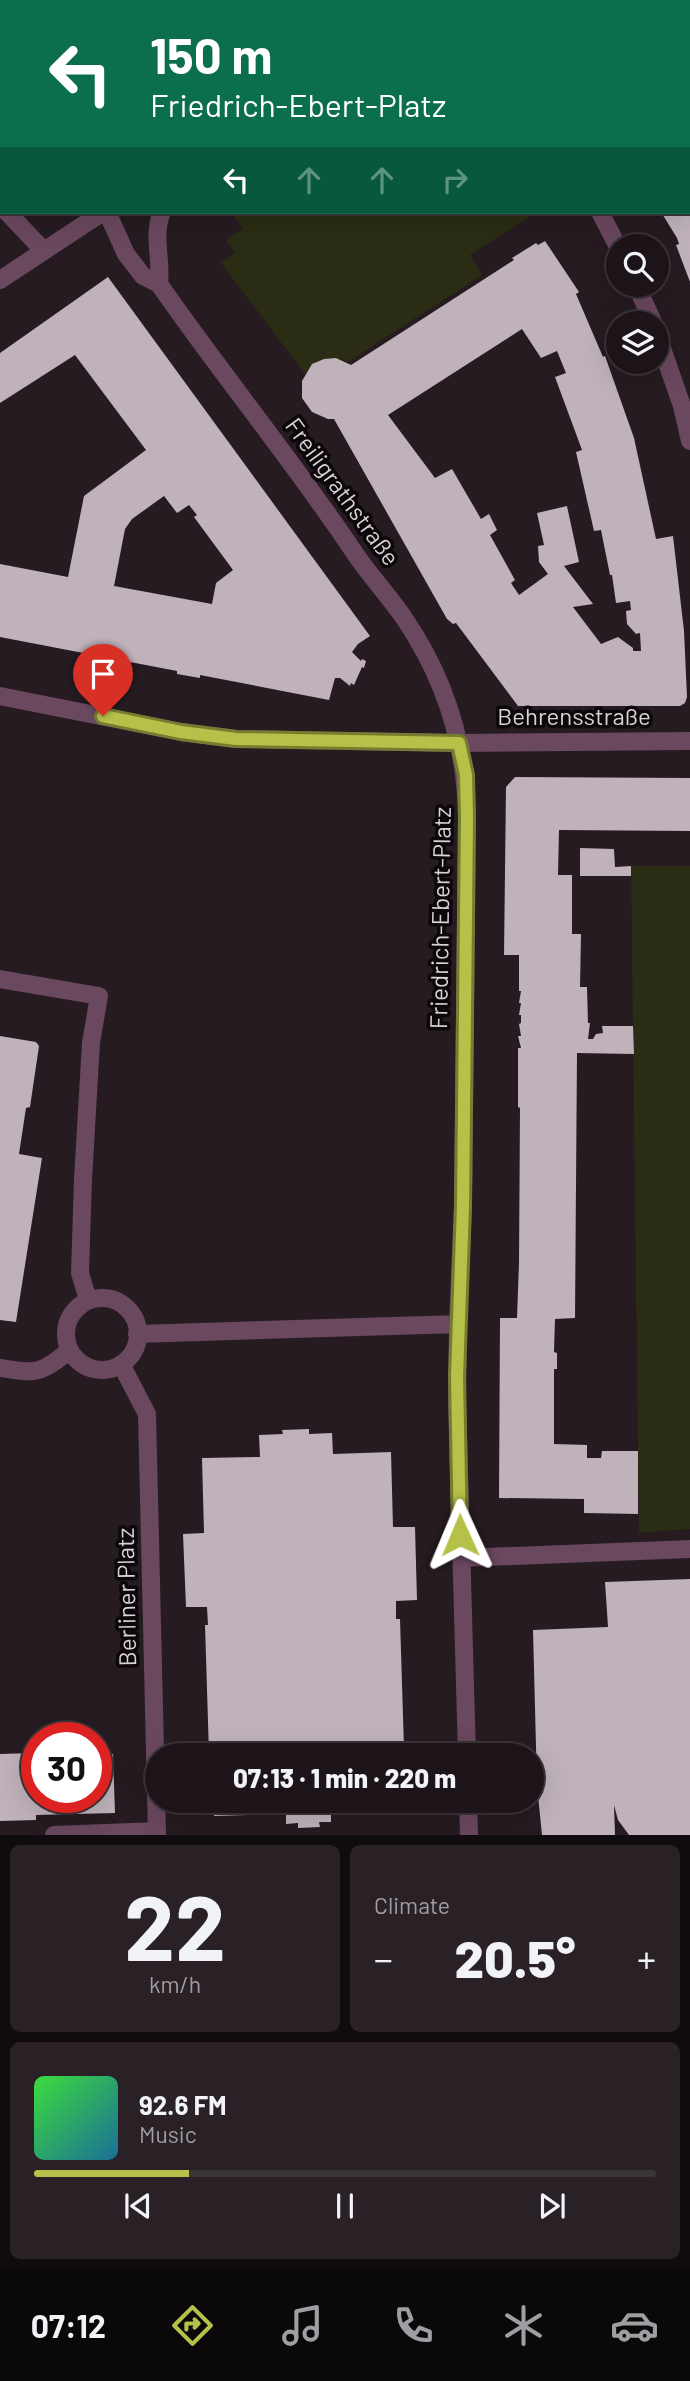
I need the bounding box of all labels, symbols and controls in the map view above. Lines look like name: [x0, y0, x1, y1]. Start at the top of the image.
text: 150 m: [150, 25, 272, 84]
icon: left: [35, 28, 126, 119]
text: Friedrich-Ebert-Platz: [150, 85, 446, 123]
icon: left: [217, 161, 255, 199]
icon: ahead: [290, 161, 328, 199]
icon: ahead: [363, 161, 401, 199]
icon: right: [436, 161, 474, 199]
map controls: [606, 234, 669, 374]
button: search: [606, 234, 669, 297]
button: layers: [606, 311, 669, 374]
street label: Freiligrathstraße: [280, 412, 406, 571]
pin: [73, 644, 133, 716]
icon: arrive: [84, 655, 122, 693]
street label: Behrensstraße: [497, 701, 651, 730]
street label: Friedrich-Ebert-Platz: [423, 807, 456, 1029]
position arrow: [423, 1498, 497, 1572]
street label: Berliner Platz: [110, 1527, 141, 1667]
speed limit sign: 30: [21, 1722, 112, 1813]
text: 07:13 · 1 min · 220 m: [233, 1762, 456, 1793]
text: 22: [124, 1870, 226, 1979]
text: Climate: [374, 1891, 450, 1919]
text: 20.5°: [454, 1926, 576, 1988]
text: −: [374, 1935, 393, 1981]
text: +: [637, 1935, 656, 1981]
text: km/h: [149, 1970, 201, 1998]
text: 92.6 FM: [139, 2089, 227, 2120]
text: Music: [139, 2120, 197, 2148]
icon: previous: [119, 2187, 157, 2225]
icon: pause: [326, 2187, 364, 2225]
icon: next: [533, 2187, 571, 2225]
icon: directions: [168, 2301, 217, 2350]
icon: music: [278, 2301, 327, 2350]
icon: phone: [389, 2301, 438, 2350]
icon: climate: [499, 2301, 548, 2350]
icon: car: [610, 2301, 659, 2350]
text: 07:12: [31, 2306, 106, 2344]

